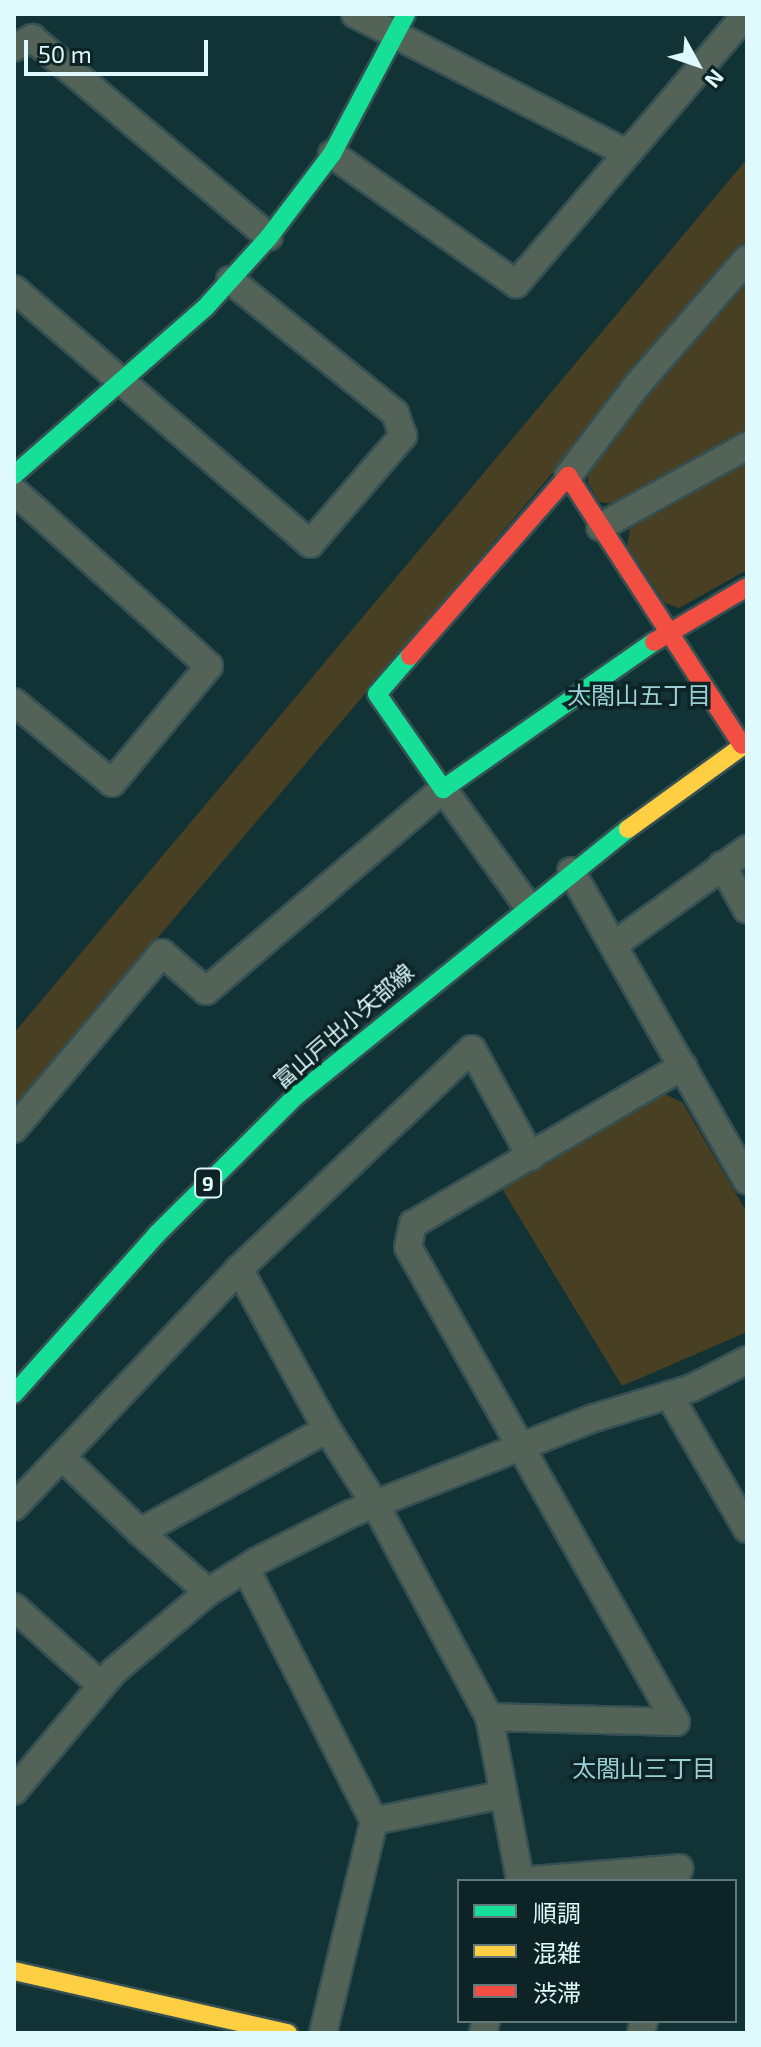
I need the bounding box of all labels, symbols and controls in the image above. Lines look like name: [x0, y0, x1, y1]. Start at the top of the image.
scale bar: [28, 24, 212, 74]
north arrow: [657, 24, 737, 104]
text: 50 m: [38, 39, 92, 68]
text: N: [700, 65, 730, 94]
district label: 太閤山五丁目: [567, 681, 711, 709]
street label: 富山戸出小矢部線: [268, 958, 418, 1094]
road number: 9: [194, 1167, 222, 1199]
district label: 太閤山三丁目: [572, 1754, 716, 1782]
legend: [457, 1879, 737, 2023]
text: 順調: [533, 1898, 581, 1927]
text: 混雑: [533, 1938, 581, 1967]
text: 渋滞: [533, 1978, 581, 2007]

